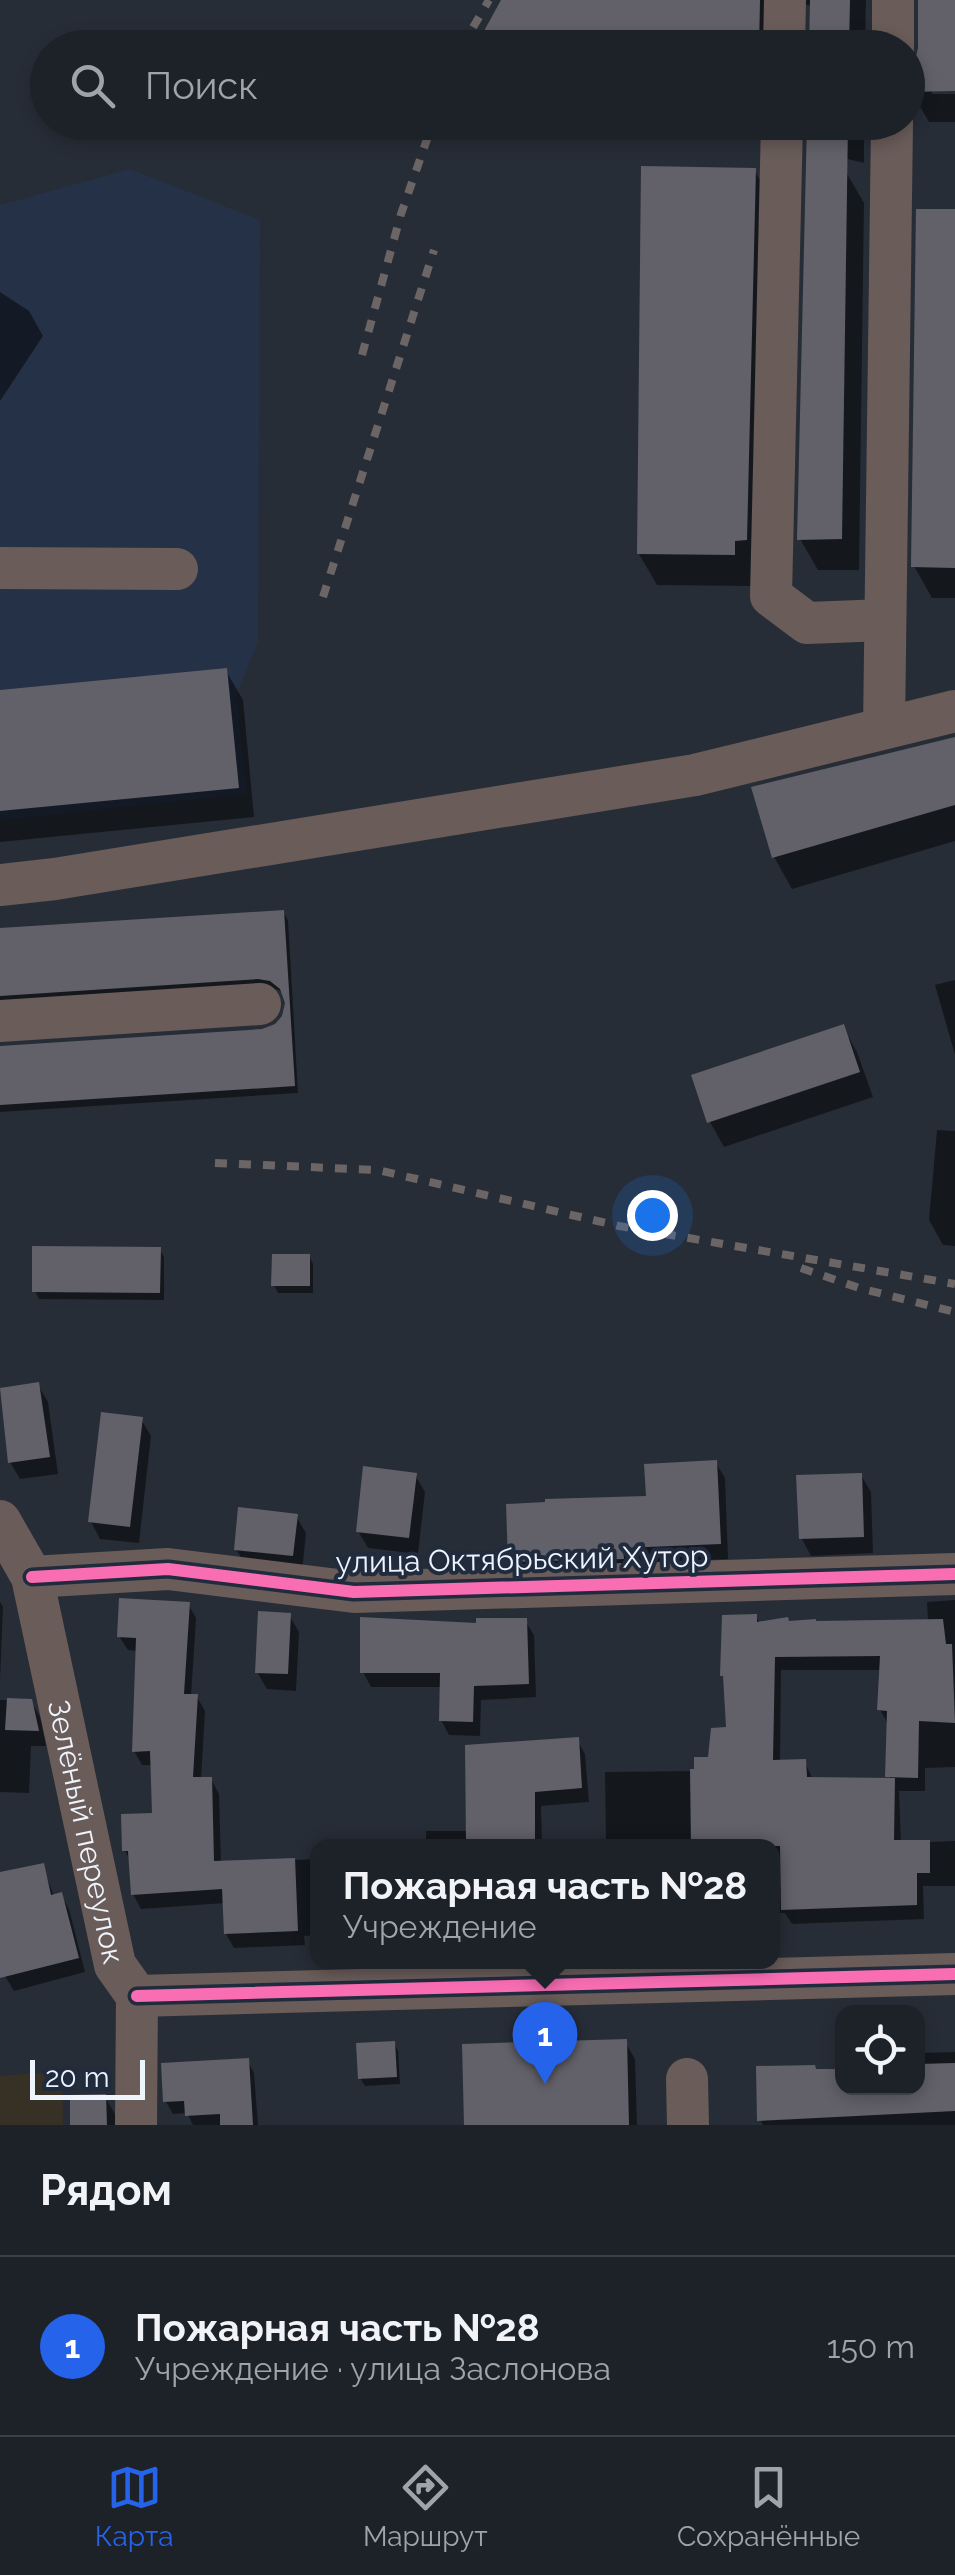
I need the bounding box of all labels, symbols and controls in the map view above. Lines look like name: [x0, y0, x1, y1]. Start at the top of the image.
search box: [30, 30, 925, 140]
icon: search: [65, 58, 120, 113]
text: Поиск: [145, 63, 258, 108]
your location: [627, 1190, 678, 1241]
street label: улица Октябрьский Хутор: [335, 1538, 709, 1580]
street label: Зелёный переулок: [41, 1696, 132, 1967]
popup: [310, 1839, 780, 1969]
text: Пожарная часть №28: [343, 1863, 747, 1908]
text: Учреждение: [343, 1908, 536, 1945]
pin: 1: [512, 2002, 578, 2084]
map controls: [835, 2005, 925, 2095]
button: locate: [835, 2005, 925, 2095]
scale bar: [30, 2055, 145, 2100]
text: 20 m: [45, 2061, 110, 2094]
text: Рядом: [40, 2166, 172, 2215]
text: Пожарная часть №28: [135, 2305, 540, 2350]
text: 1: [65, 2328, 80, 2365]
text: 150 m: [827, 2328, 915, 2365]
text: Учреждение · улица Заслонова: [135, 2350, 611, 2387]
tab: Карта: [95, 2460, 174, 2553]
tab: Маршрут: [363, 2460, 488, 2553]
tab: Сохранённые: [677, 2460, 860, 2553]

